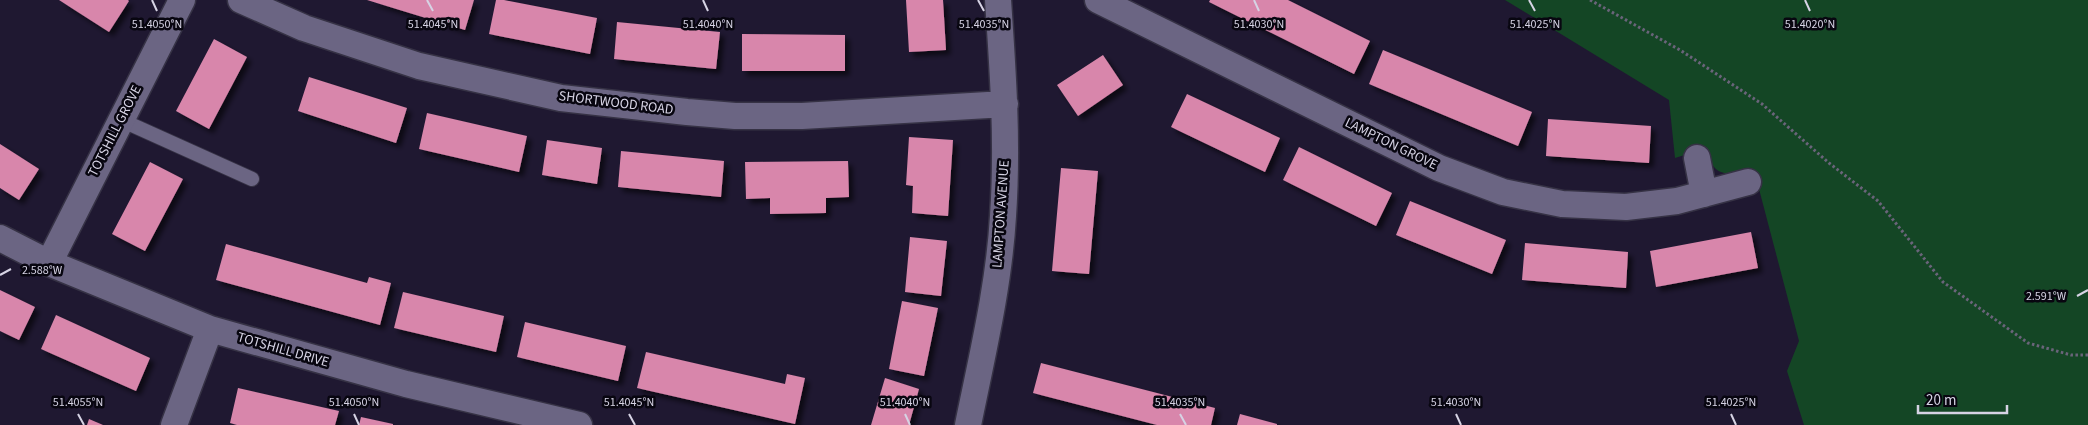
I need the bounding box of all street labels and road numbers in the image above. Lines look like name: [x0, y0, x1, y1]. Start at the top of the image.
street label: TOTSHILL GROVE: [83, 82, 147, 180]
street label: SHORTWOOD ROAD: [557, 86, 675, 120]
street label: LAMPTON GROVE: [1341, 113, 1441, 175]
street label: LAMPTON AVENUE: [987, 159, 1015, 269]
street label: TOTSHILL DRIVE: [235, 327, 331, 373]

